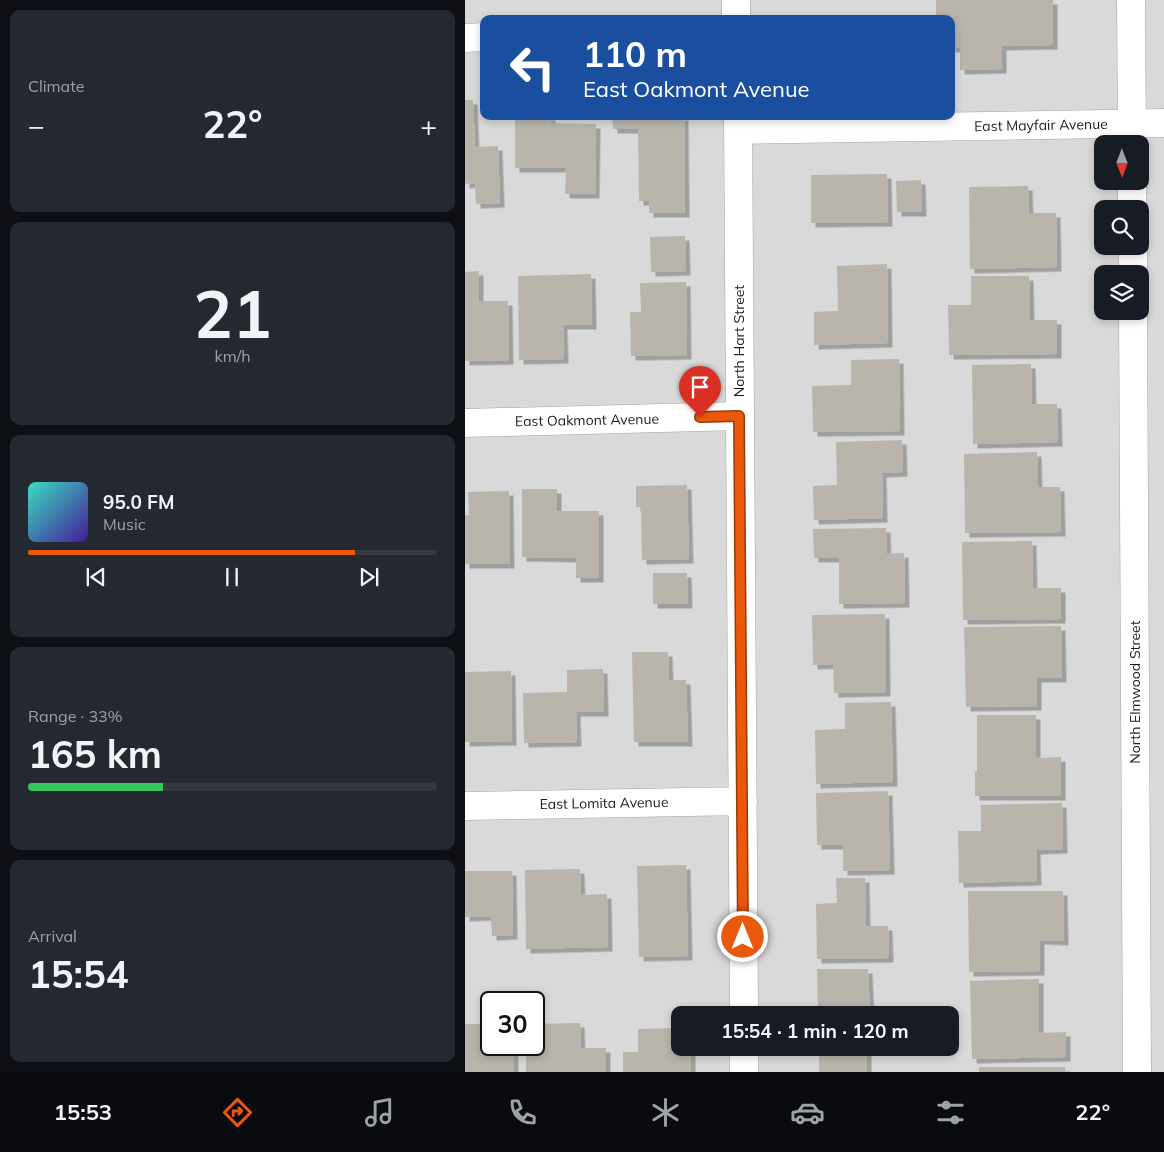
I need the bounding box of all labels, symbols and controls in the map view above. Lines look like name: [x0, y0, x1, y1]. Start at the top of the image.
text: 110 m: [583, 32, 687, 76]
icon: left: [500, 35, 565, 100]
text: East Oakmont Avenue: [583, 75, 810, 103]
text: Climate: [28, 76, 84, 96]
text: 22°: [202, 100, 263, 148]
text: −: [28, 108, 45, 143]
text: +: [420, 108, 437, 143]
street label: East Mayfair Avenue: [974, 115, 1108, 135]
north arrow: [1094, 135, 1149, 190]
map controls: [1094, 135, 1149, 320]
button: search: [1094, 200, 1149, 255]
button: layers: [1094, 265, 1149, 320]
text: 21: [193, 273, 272, 354]
street label: North Hart Street: [730, 285, 748, 397]
text: km/h: [214, 346, 251, 366]
pin: [679, 366, 721, 417]
icon: arrive: [686, 373, 714, 401]
street label: East Oakmont Avenue: [515, 410, 659, 430]
text: 95.0 FM: [103, 490, 175, 514]
text: Music: [103, 514, 146, 534]
icon: previous: [82, 563, 110, 591]
icon: pause: [218, 563, 246, 591]
icon: next: [355, 563, 383, 591]
street label: North Elmwood Street: [1126, 620, 1144, 764]
text: Range · 33%: [28, 706, 123, 726]
text: 165 km: [28, 730, 162, 778]
street label: East Lomita Avenue: [539, 793, 669, 813]
position arrow: [716, 910, 768, 962]
text: Arrival: [28, 926, 77, 946]
text: 15:54: [28, 950, 129, 998]
speed limit sign: 30: [480, 991, 545, 1056]
text: 15:54 · 1 min · 120 m: [721, 1019, 909, 1043]
icon: directions: [220, 1095, 255, 1130]
icon: music: [362, 1095, 397, 1130]
icon: phone: [505, 1095, 540, 1130]
icon: climate: [648, 1095, 683, 1130]
icon: car: [790, 1095, 825, 1130]
icon: filters: [933, 1095, 968, 1130]
text: 15:53: [54, 1098, 112, 1126]
text: 22°: [1075, 1098, 1110, 1126]

